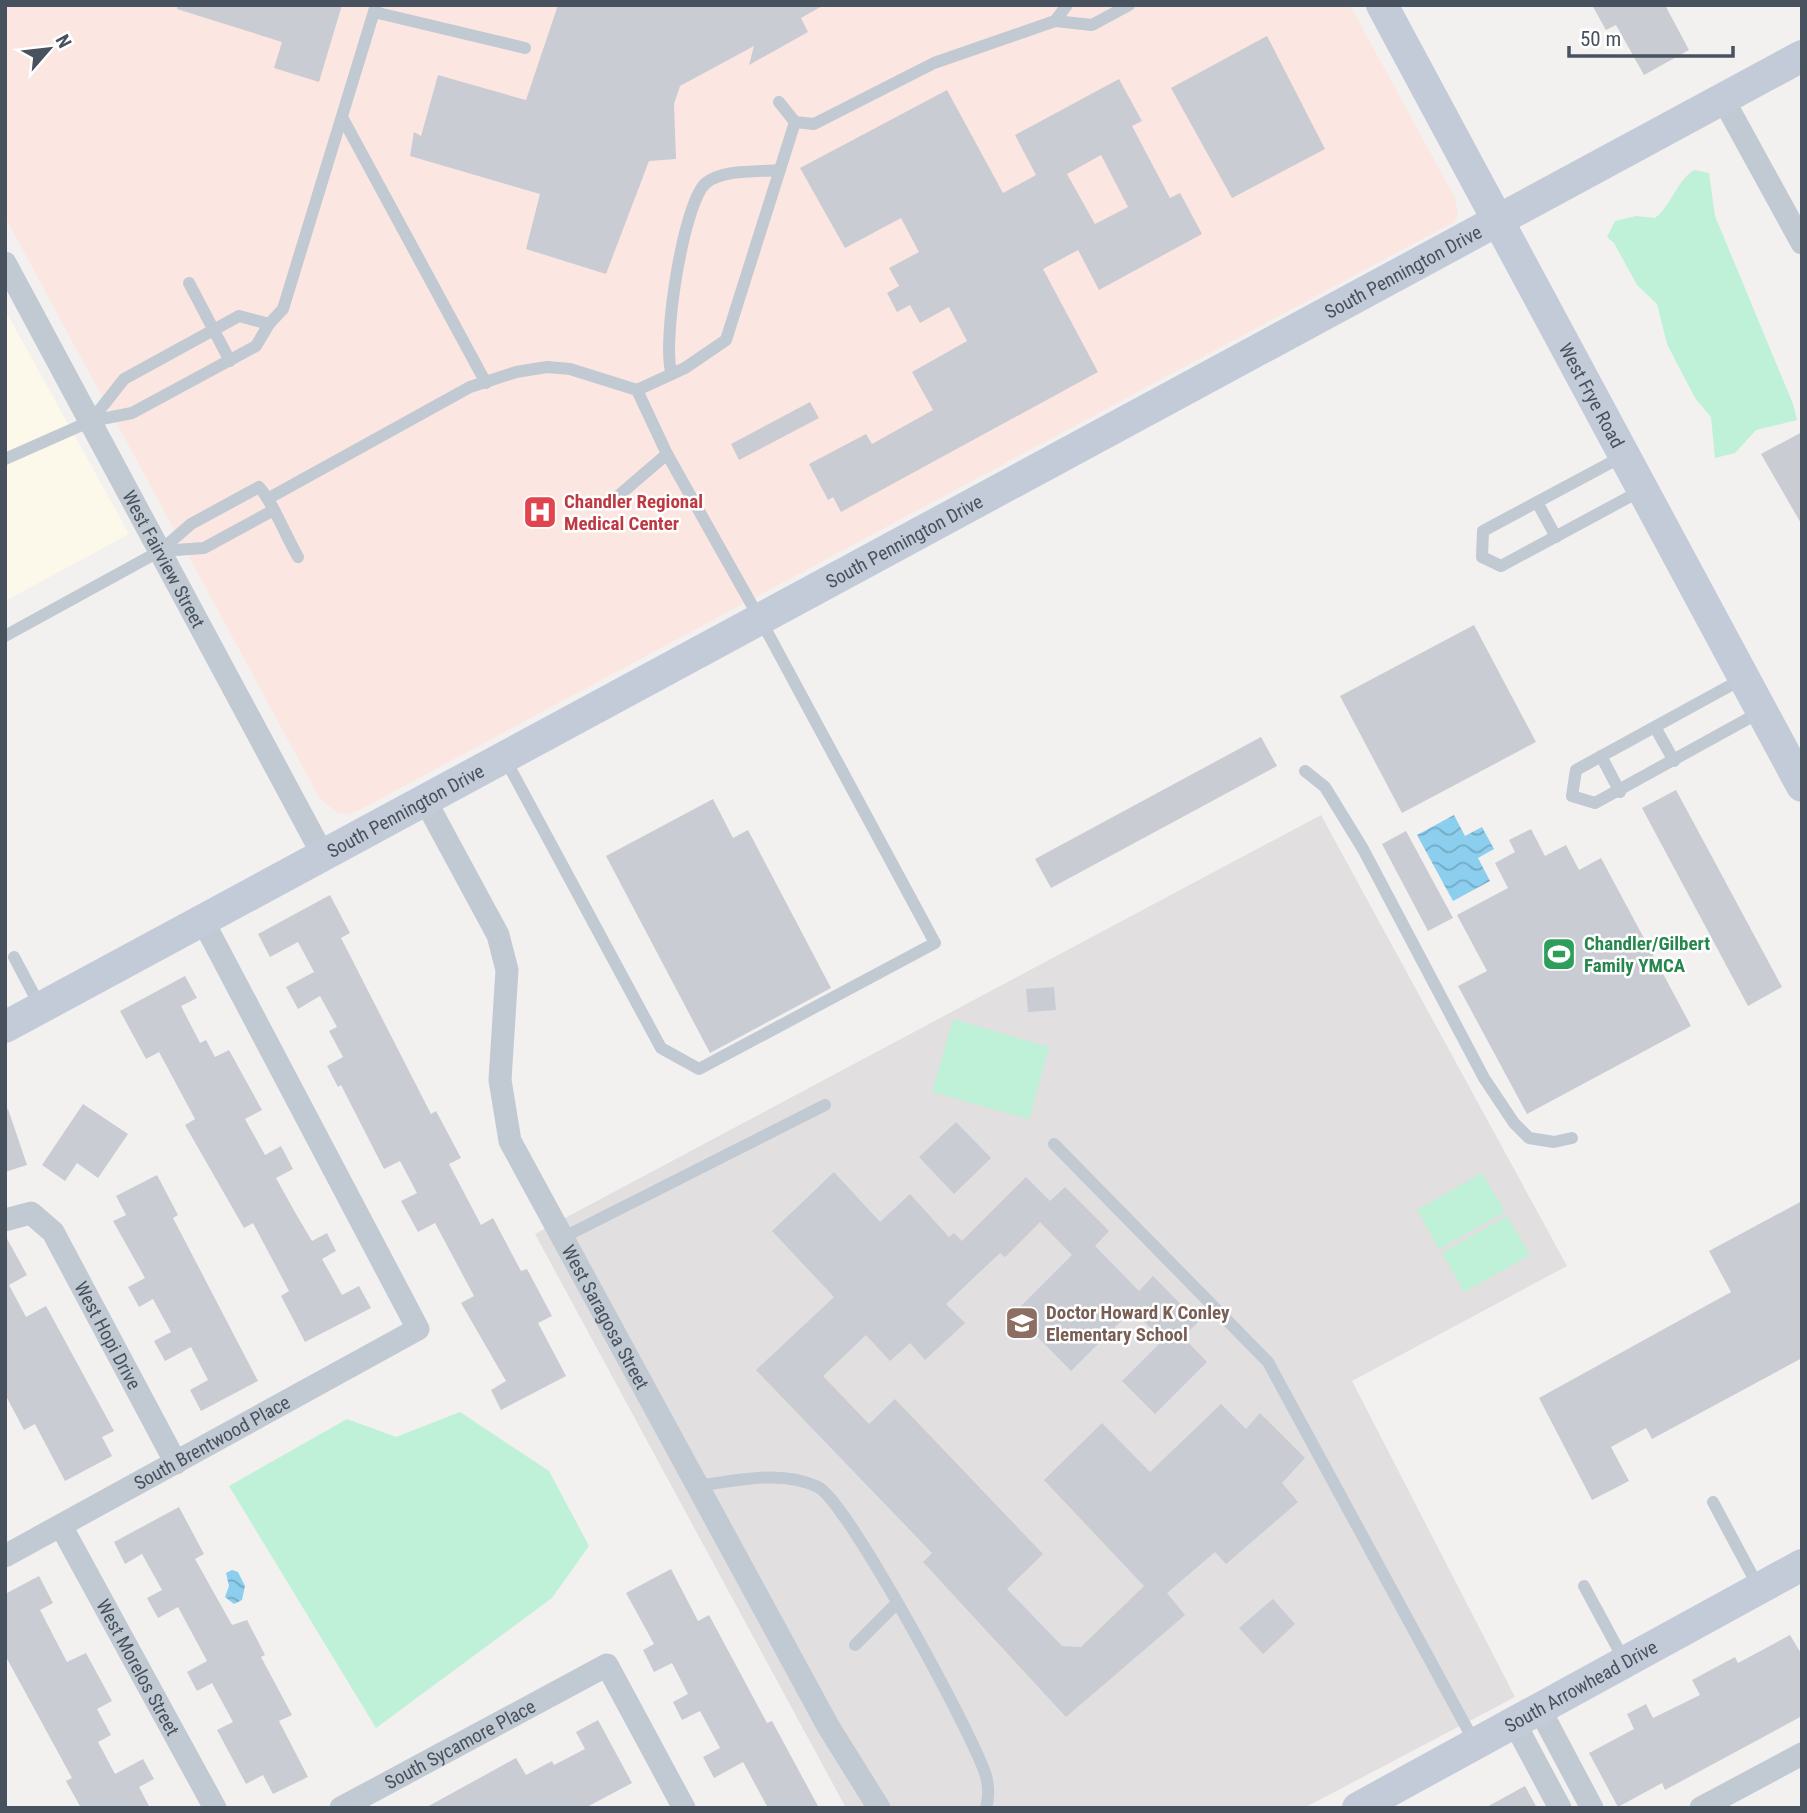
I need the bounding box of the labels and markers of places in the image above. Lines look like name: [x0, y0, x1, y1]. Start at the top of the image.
place label: Chandler Regional Medical Center: [564, 490, 703, 535]
hospital icon: Chandler Regional Medical Center: [521, 493, 559, 531]
place label: Chandler/Gilbert Family YMCA: [1584, 932, 1710, 977]
sports icon: Chandler/Gilbert Family YMCA: [1540, 935, 1578, 973]
place label: Doctor Howard K Conley Elementary School: [1046, 1301, 1230, 1346]
school or university icon: Doctor Howard K Conley Elementary School: [1003, 1304, 1041, 1342]

